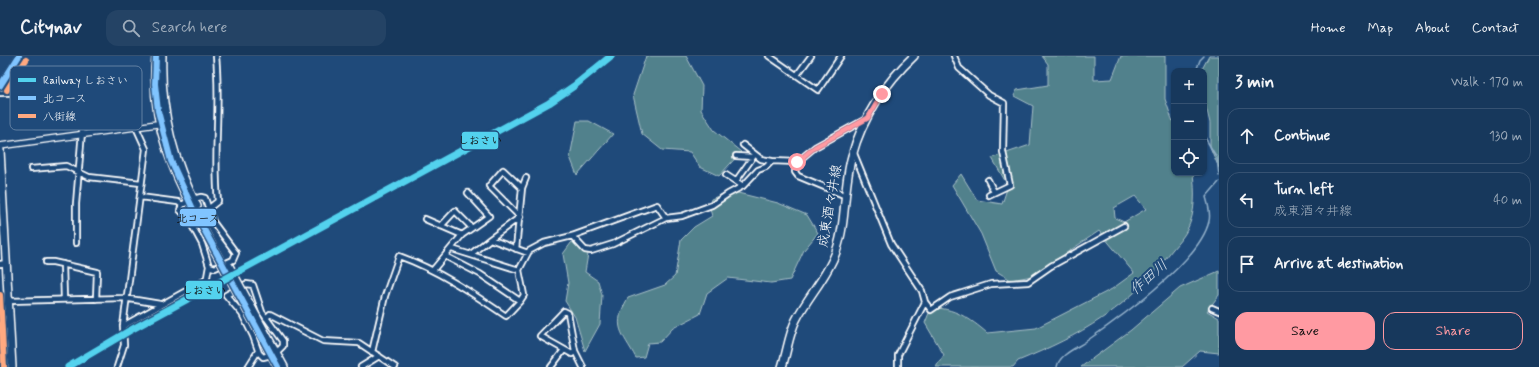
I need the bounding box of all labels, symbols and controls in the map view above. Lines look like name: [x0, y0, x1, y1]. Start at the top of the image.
search box: [106, 10, 386, 46]
text: Citynav: [20, 15, 82, 40]
icon: search: [120, 17, 142, 39]
text: Search here: [152, 18, 227, 38]
text: Home: [1311, 19, 1345, 37]
text: Map: [1367, 19, 1393, 37]
text: About: [1415, 19, 1450, 37]
text: Contact: [1472, 19, 1519, 37]
legend: [10, 66, 142, 130]
map controls: [1171, 68, 1207, 176]
button: +: [1171, 68, 1207, 104]
text: 3 min: [1235, 71, 1274, 93]
text: Railway しおさい: [43, 74, 128, 88]
text: Walk · 170 m: [1451, 74, 1523, 91]
route end: [873, 85, 891, 103]
text: 北コース: [43, 92, 86, 106]
button: −: [1171, 104, 1207, 140]
text: 八街線: [43, 110, 76, 124]
icon: ahead: [1236, 125, 1258, 147]
text: Continue: [1274, 126, 1330, 146]
text: 130 m: [1489, 128, 1522, 145]
line badge: しおさい: [461, 131, 499, 150]
text: しおさい: [458, 134, 502, 148]
button: locate: [1171, 140, 1207, 176]
route start: [788, 153, 806, 171]
street label: 成東酒々井線: [814, 163, 846, 249]
text: Turn left: [1274, 180, 1334, 200]
icon: left: [1236, 189, 1258, 211]
text: 40 m: [1493, 192, 1522, 209]
text: 成東酒々井線: [1274, 203, 1352, 220]
line badge: 北コース: [179, 208, 217, 227]
text: 北コース: [176, 212, 220, 226]
icon: arrive: [1236, 253, 1258, 275]
text: Arrive at destination: [1274, 254, 1403, 274]
water label: 作田川: [1125, 256, 1173, 300]
line badge: しおさい: [185, 280, 223, 300]
text: しおさい: [182, 284, 226, 298]
button: Save: [1235, 312, 1375, 350]
button: Share: [1383, 312, 1523, 350]

